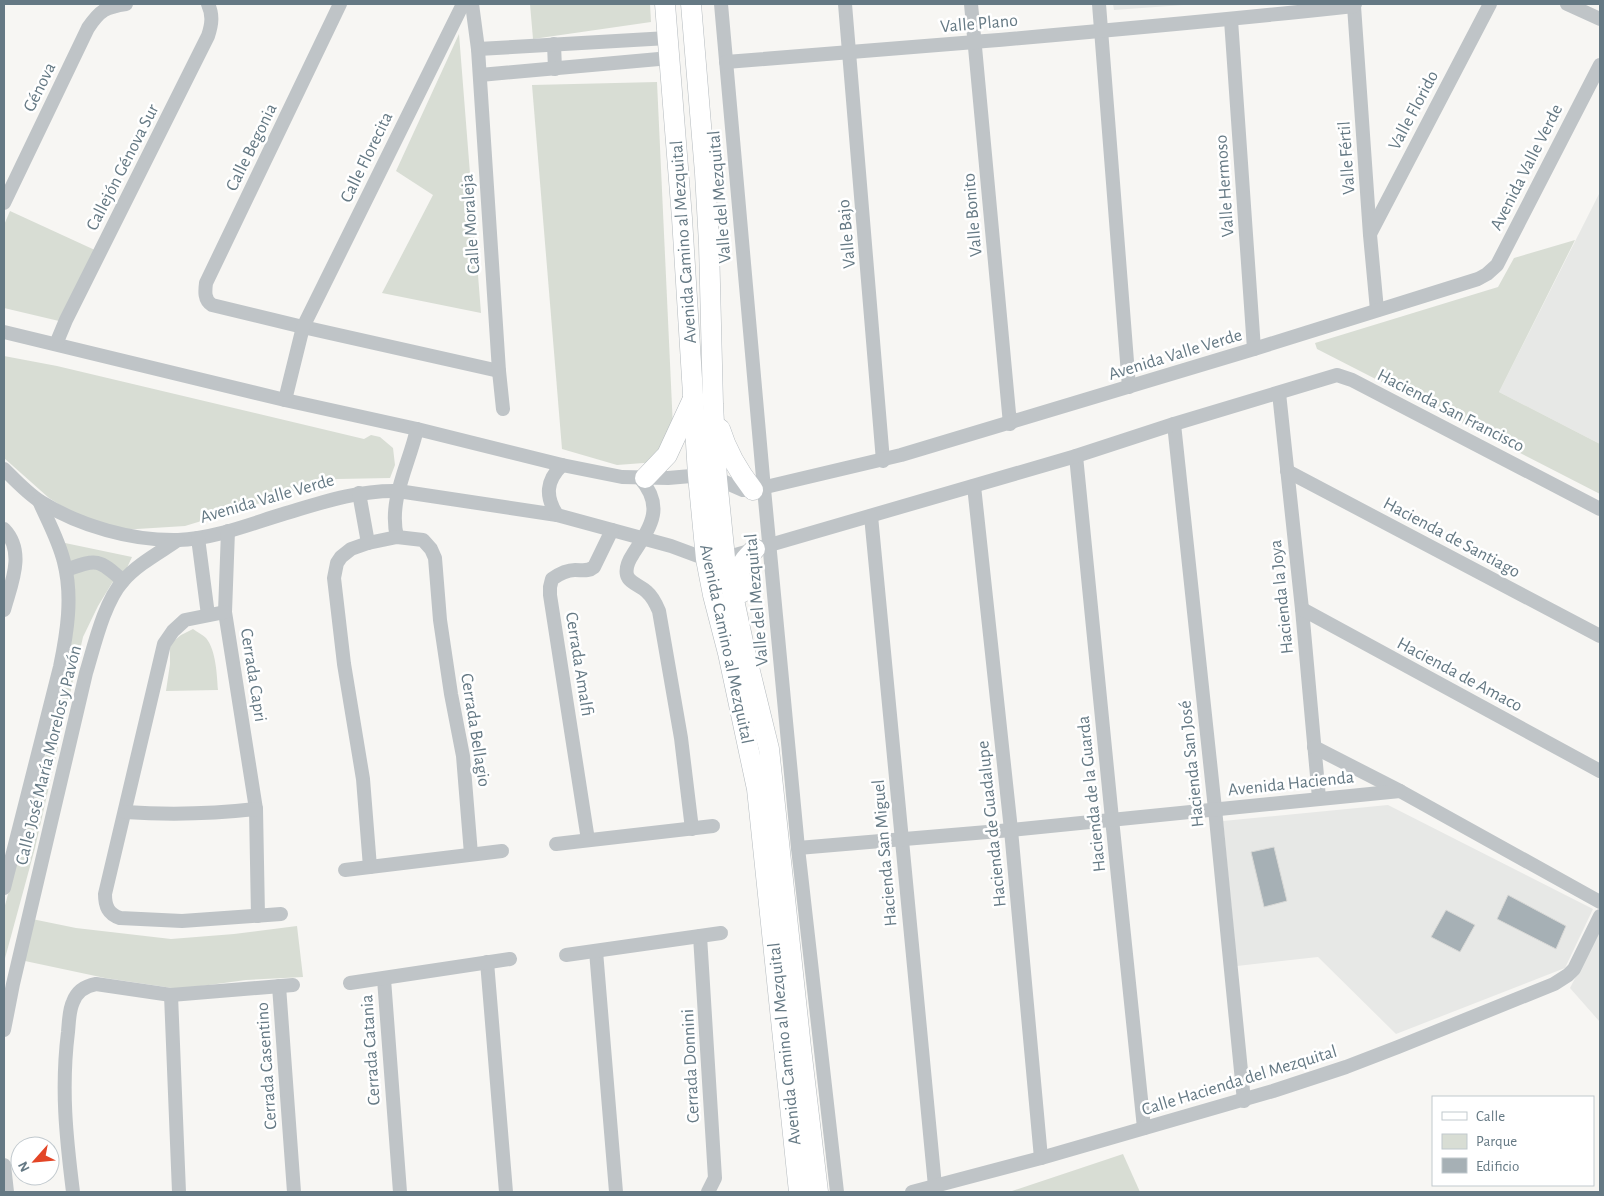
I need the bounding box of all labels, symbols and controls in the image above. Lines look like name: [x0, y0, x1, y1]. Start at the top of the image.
street label: Valle Plano: [940, 12, 1019, 36]
street label: Génova: [20, 60, 59, 115]
street label: Valle Florido: [1386, 68, 1442, 153]
street label: Callejón Génova Sur: [83, 101, 163, 234]
street label: Calle Begonia: [223, 101, 281, 194]
street label: Avenida Valle Verde: [1487, 102, 1566, 233]
street label: Calle Florecita: [337, 109, 397, 206]
street label: Valle Fértil: [1335, 121, 1359, 195]
street label: Valle del Mezquital: [705, 130, 735, 264]
street label: Valle Hermoso: [1212, 134, 1238, 238]
street label: Avenida Camino al Mezquital: [668, 140, 700, 344]
street label: Valle Bonito: [960, 172, 986, 257]
street label: Calle Moraleja: [459, 173, 483, 274]
street label: Valle Bajo: [835, 198, 859, 269]
street label: Avenida Valle Verde: [1106, 326, 1244, 384]
street label: Hacienda San Francisco: [1374, 366, 1527, 456]
street label: Avenida Valle Verde: [198, 471, 336, 527]
street label: Hacienda de Santiago: [1380, 494, 1523, 582]
street label: Valle del Mezquital: [742, 533, 772, 667]
street label: Hacienda la Joya: [1267, 539, 1297, 655]
street label: Avenida Camino al Mezquital: [696, 543, 756, 746]
street label: Cerrada Amalfi: [562, 611, 596, 717]
street label: Cerrada Capri: [237, 627, 269, 723]
street label: Hacienda de Amaco: [1394, 634, 1525, 716]
street label: Calle José María Morelos y Pavón: [13, 643, 85, 867]
street label: Cerrada Bellagio: [457, 672, 493, 788]
street label: Hacienda San José: [1176, 700, 1208, 828]
street label: Hacienda de la Guarda: [1075, 715, 1109, 873]
street label: Hacienda de Guadalupe: [974, 740, 1010, 908]
street label: Avenida Hacienda: [1227, 768, 1355, 800]
street label: Hacienda San Miguel: [870, 779, 900, 927]
street label: Avenida Camino al Mezquital: [765, 942, 805, 1146]
street label: Cerrada Catania: [358, 994, 384, 1106]
street label: Cerrada Casentino: [254, 1001, 280, 1130]
street label: Cerrada Donnini: [679, 1008, 703, 1124]
street label: Calle Hacienda del Mezquital: [1140, 1043, 1339, 1119]
legend: [1432, 1096, 1594, 1186]
text: Calle: [1476, 1109, 1505, 1124]
text: Parque: [1476, 1134, 1517, 1149]
north arrow: [10, 1136, 60, 1186]
text: N: [16, 1159, 33, 1174]
text: Edificio: [1476, 1159, 1519, 1174]

